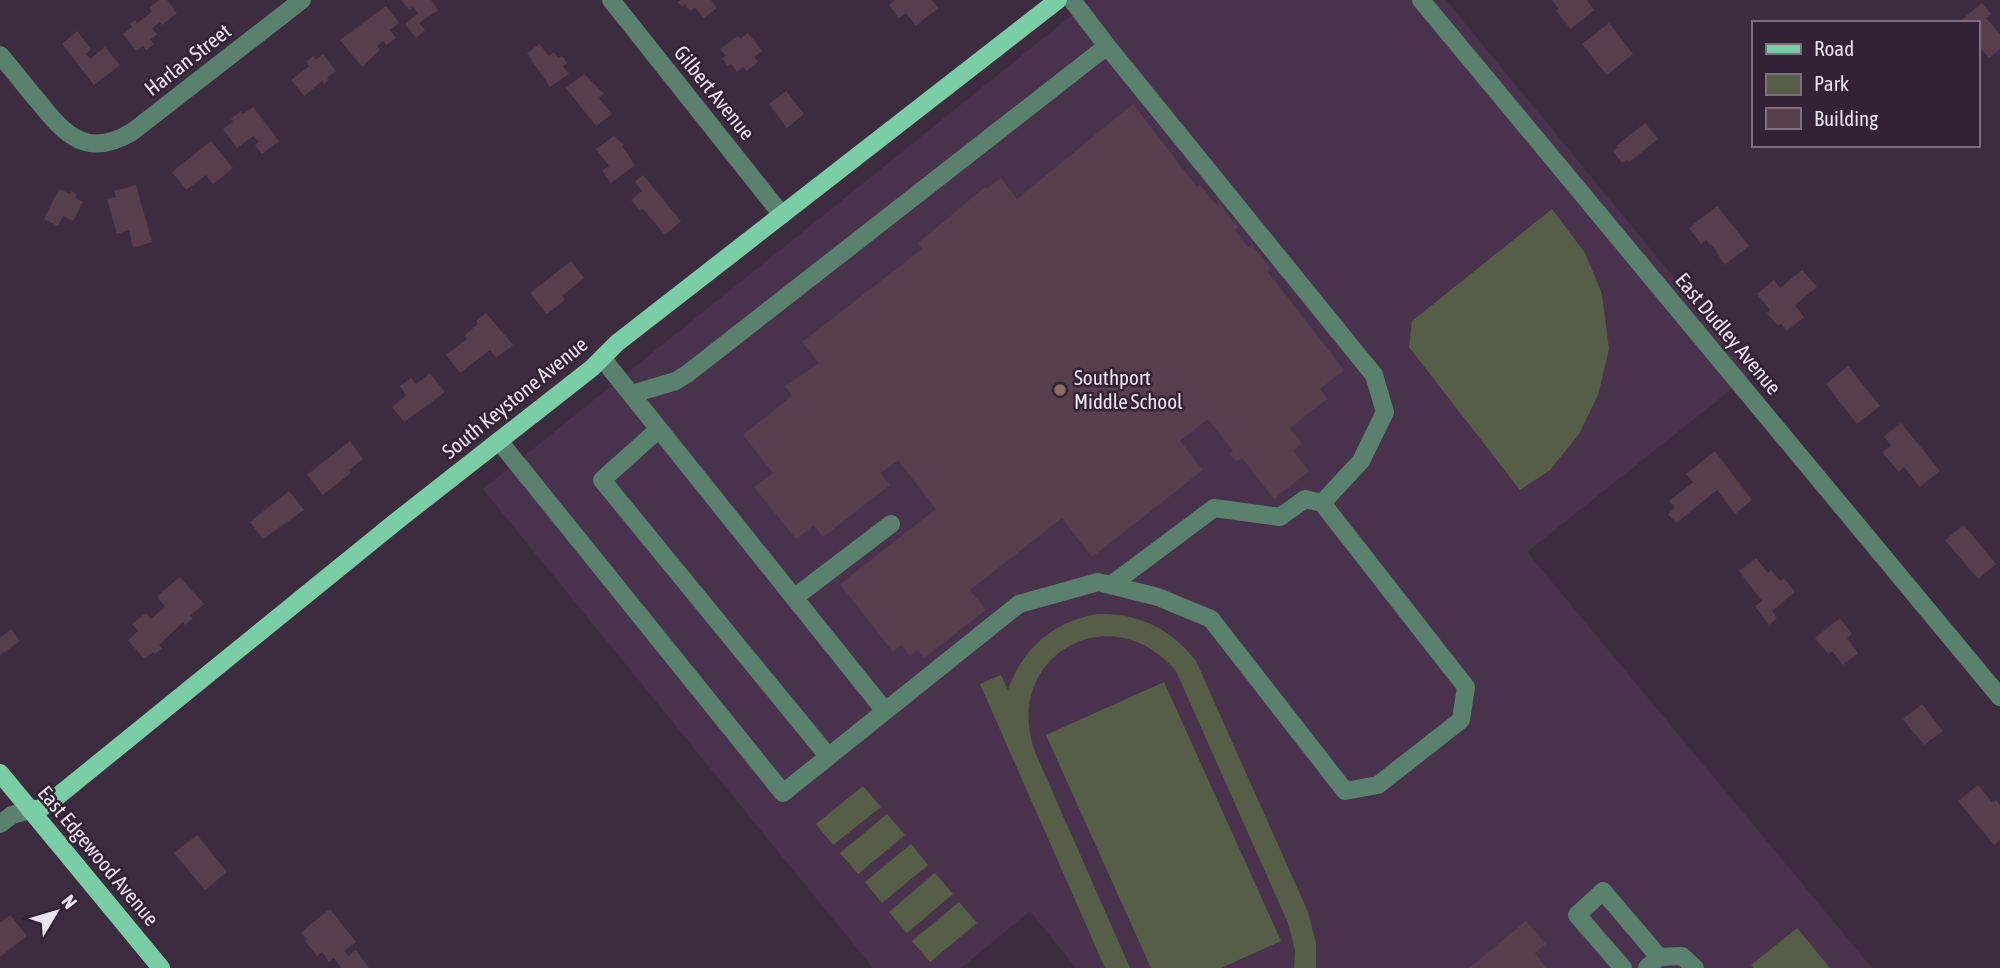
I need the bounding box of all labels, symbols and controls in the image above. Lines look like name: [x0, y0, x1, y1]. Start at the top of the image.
street label: Harlan Street: [140, 18, 235, 100]
legend: [1752, 21, 1979, 147]
text: Road: [1814, 36, 1854, 60]
street label: Gilbert Avenue: [670, 40, 760, 144]
text: Park: [1814, 71, 1849, 95]
text: Building: [1814, 106, 1878, 130]
street label: East Dudley Avenue: [1671, 268, 1787, 399]
street label: South Keystone Avenue: [437, 331, 592, 463]
place label: Southport Middle School: [1074, 365, 1183, 413]
marker: Southport Middle School: [1052, 382, 1068, 398]
street label: East Edgewood Avenue: [33, 781, 164, 930]
north arrow: [21, 877, 91, 947]
text: N: [57, 890, 82, 913]

